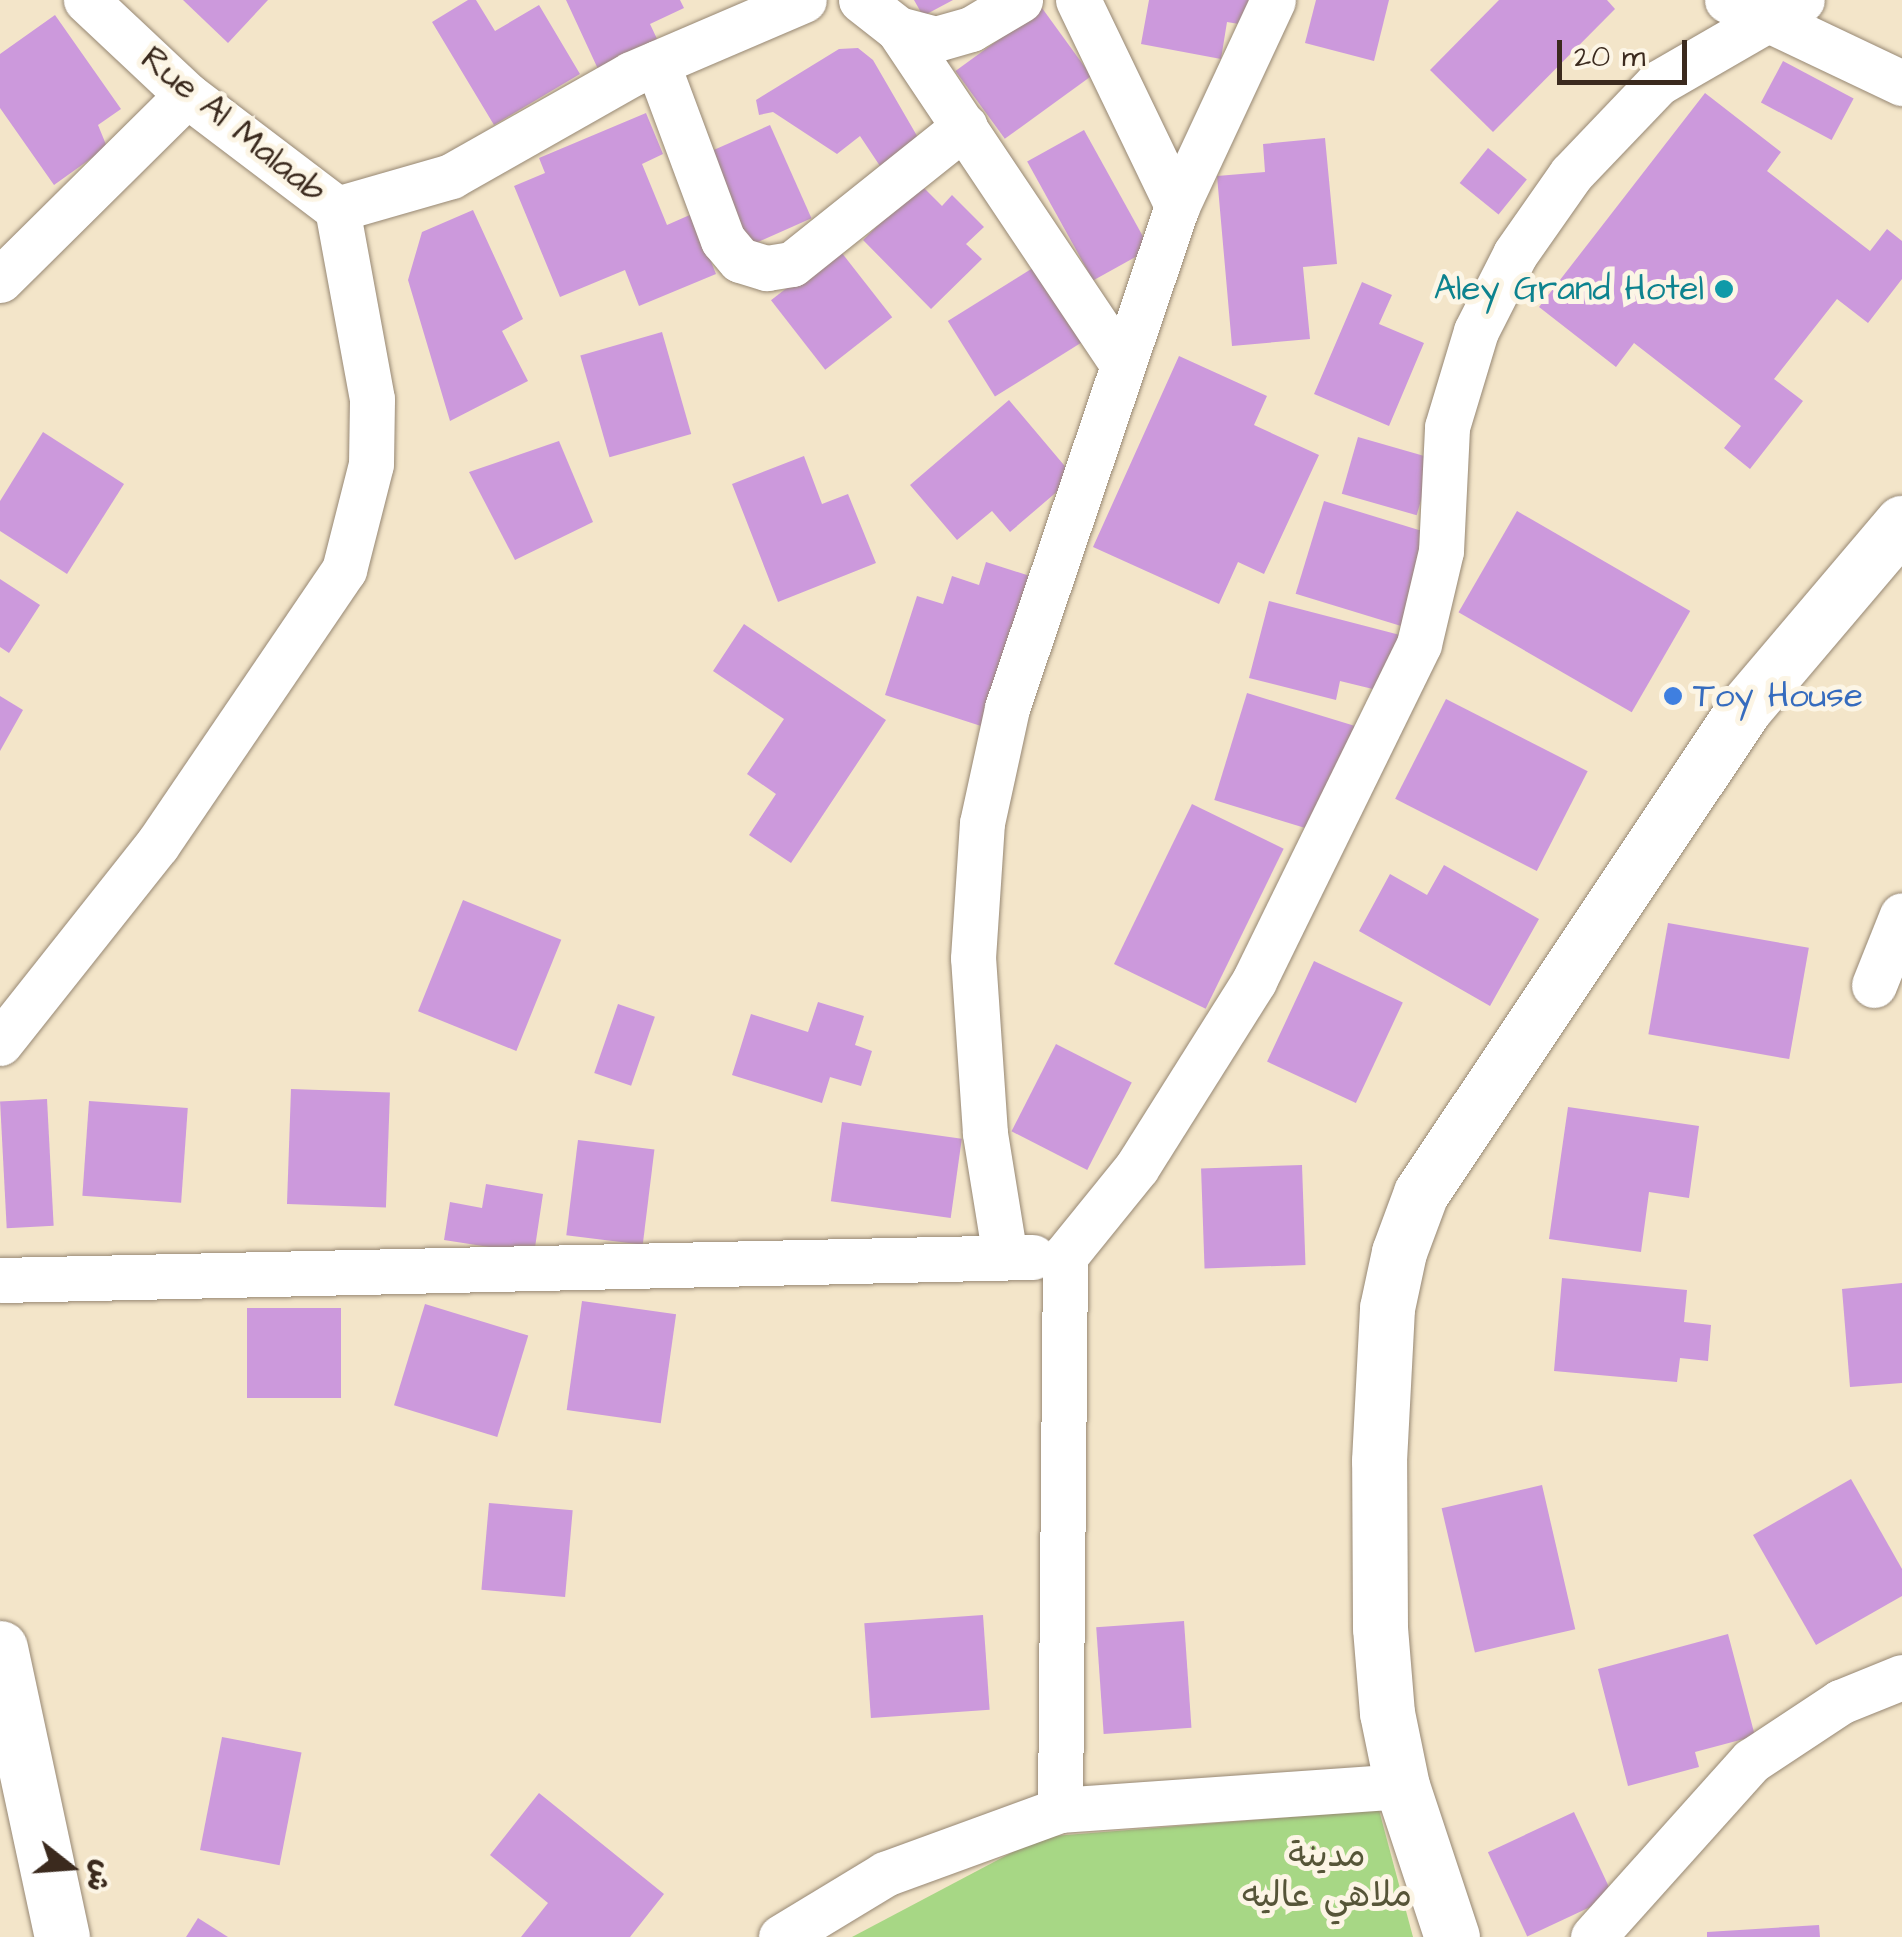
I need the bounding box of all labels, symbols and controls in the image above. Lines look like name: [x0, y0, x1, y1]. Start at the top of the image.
scale bar: [1562, 20, 1692, 82]
text: 20 m: [1574, 36, 1645, 78]
street label: Rue Al Malaab: [132, 38, 334, 212]
place label: Aley Grand Hotel: [1434, 268, 1704, 310]
marker: Aley Grand Hotel: [1713, 278, 1735, 300]
place label: Toy House: [1693, 675, 1863, 717]
marker: Toy House: [1662, 685, 1684, 707]
north arrow: [20, 1817, 120, 1917]
park label: مدينة ملاهي عاليه: [1242, 1835, 1412, 1917]
text: ش: [76, 1855, 122, 1896]

